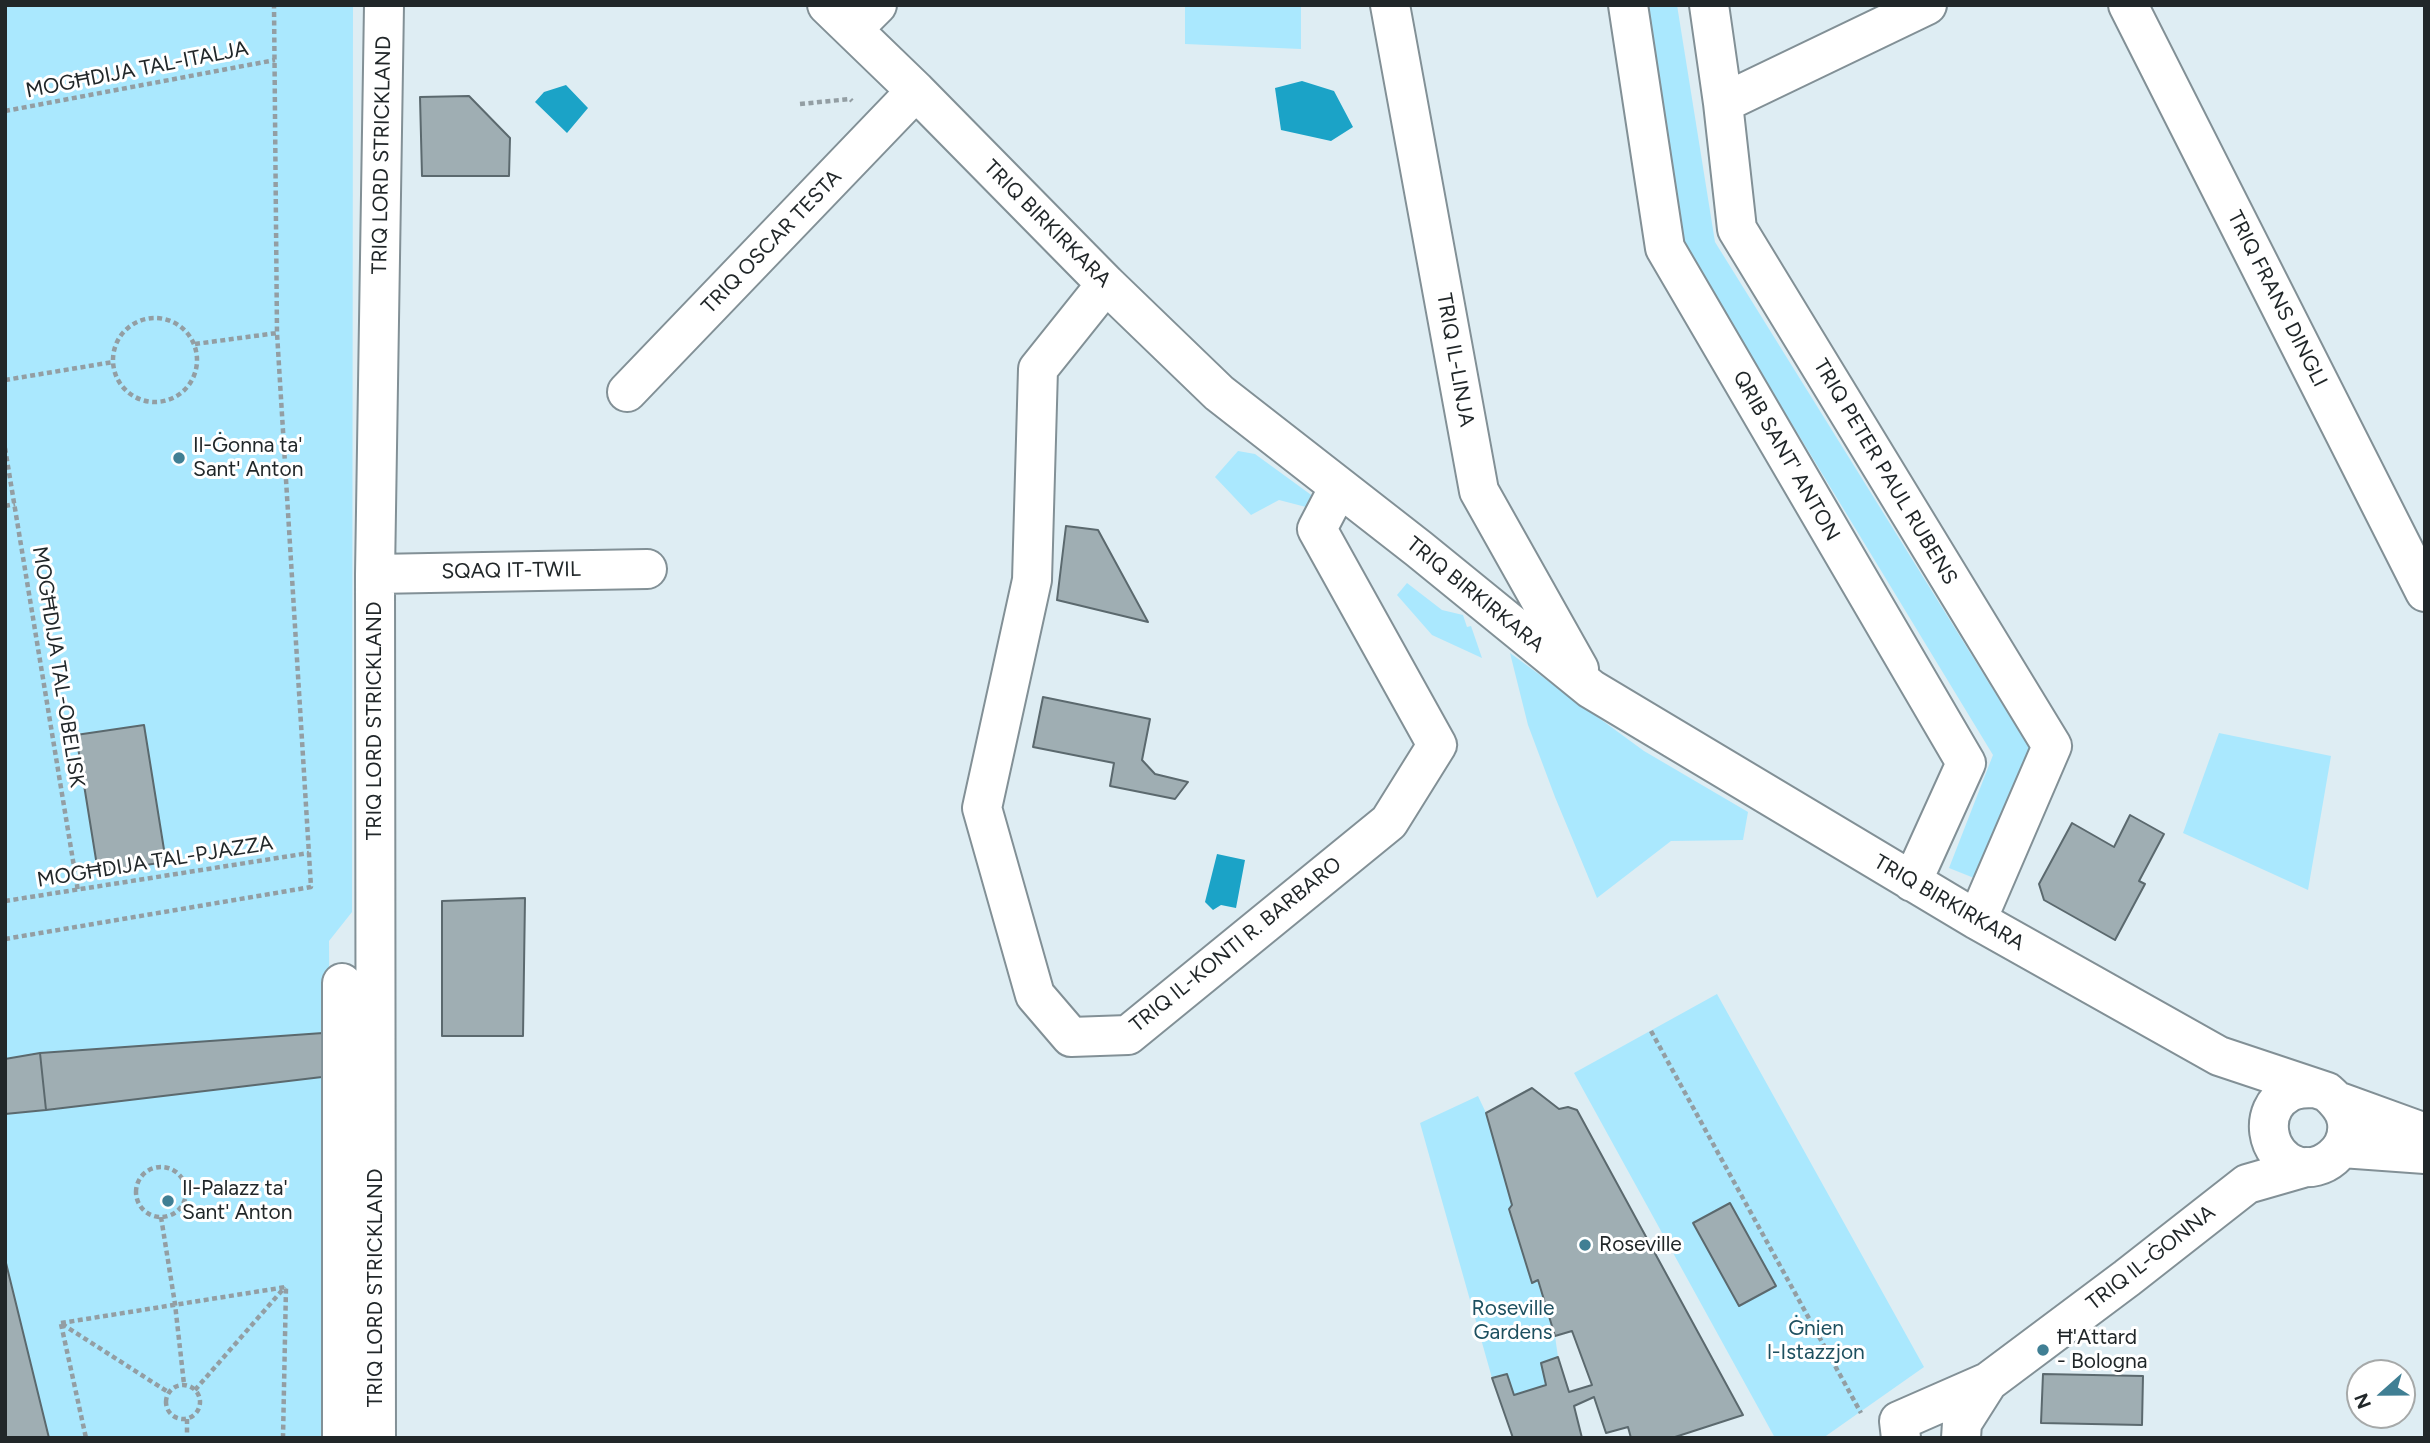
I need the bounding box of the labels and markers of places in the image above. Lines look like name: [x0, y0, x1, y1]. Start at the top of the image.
place label: Il-Ġonna ta' Sant' Anton: [193, 433, 303, 483]
marker: Il-Ġonna ta' Sant' Anton: [171, 450, 187, 466]
place label: Il-Palazz ta' Sant' Anton: [182, 1176, 292, 1226]
marker: Il-Palazz ta' Sant' Anton: [160, 1193, 176, 1209]
place label: Roseville: [1599, 1232, 1682, 1258]
marker: Roseville: [1577, 1237, 1593, 1253]
place label: Ħ'Attard - Bologna: [2057, 1325, 2148, 1375]
marker: Ħ'Attard - Bologna: [2035, 1342, 2051, 1358]

